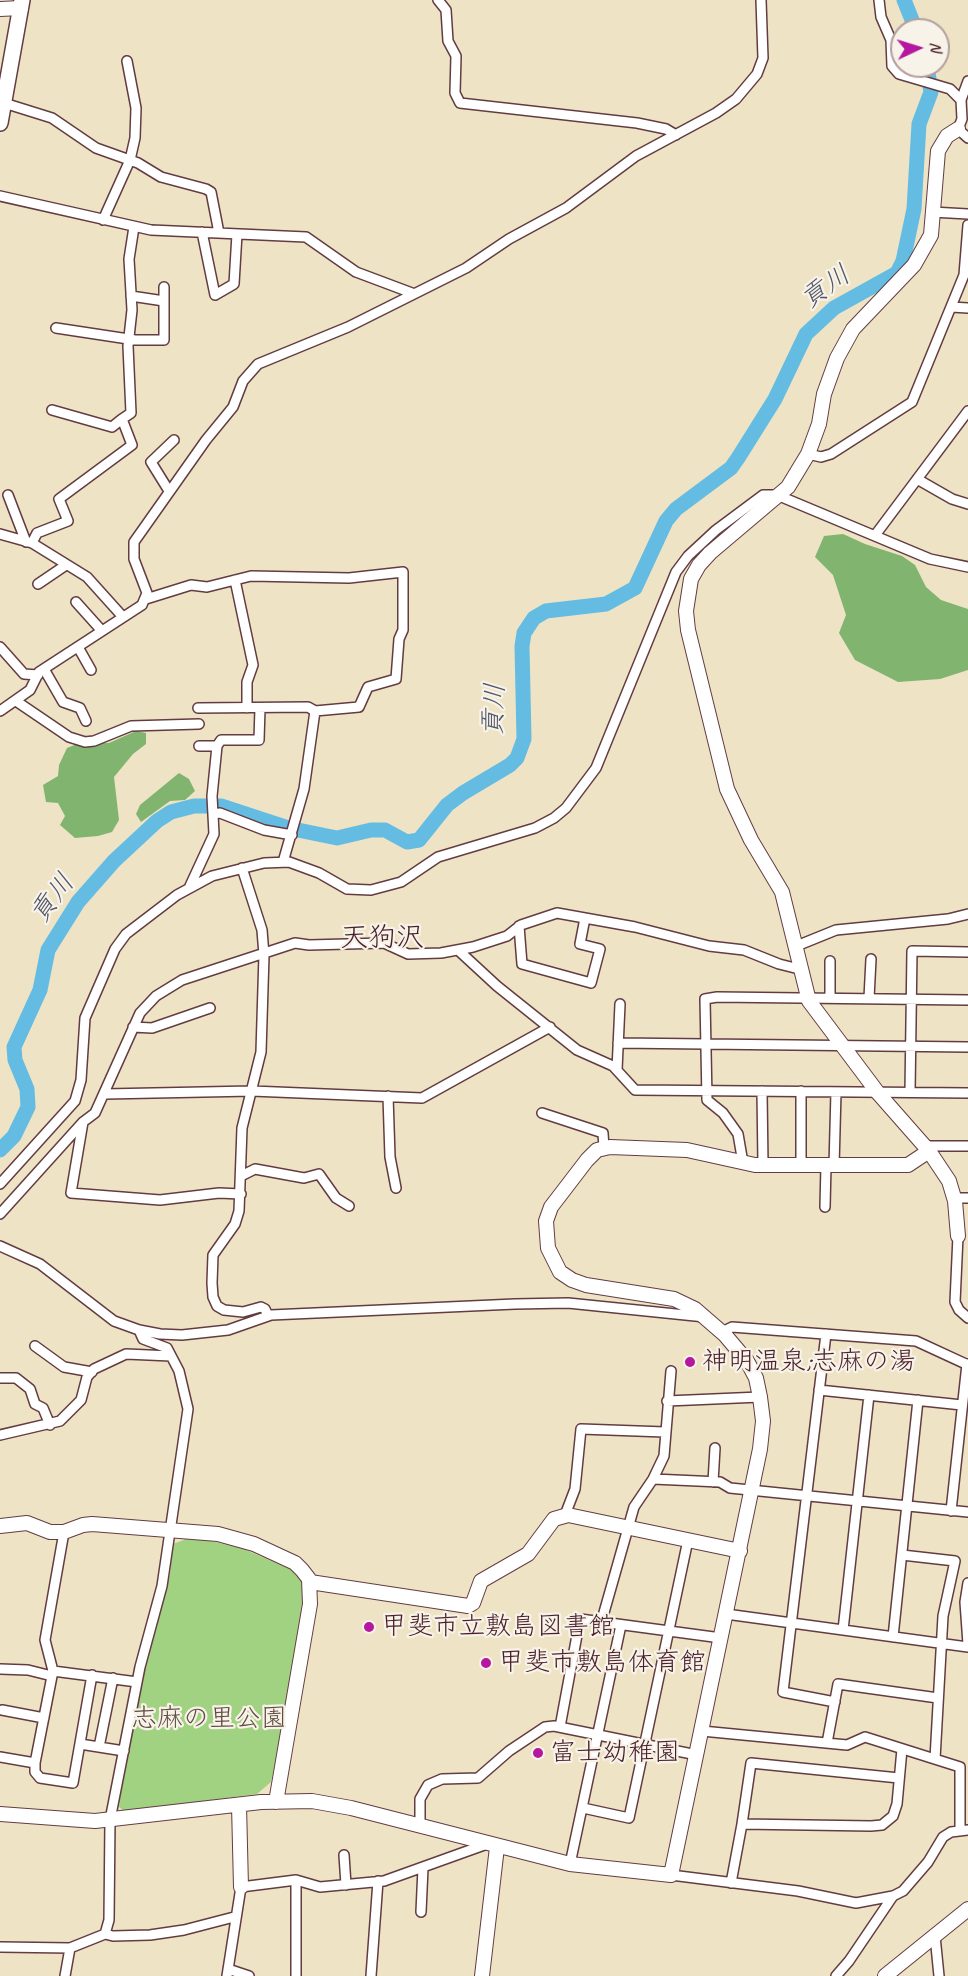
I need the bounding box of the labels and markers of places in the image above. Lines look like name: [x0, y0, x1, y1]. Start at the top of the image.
place label: 神明温泉;志麻の湯: [702, 1346, 915, 1378]
marker: 神明温泉;志麻の湯: [683, 1355, 697, 1369]
place label: 甲斐市立敷島図書館: [381, 1611, 615, 1643]
marker: 甲斐市立敷島図書館: [362, 1620, 376, 1634]
place label: 甲斐市敷島体育館: [498, 1647, 706, 1679]
marker: 甲斐市敷島体育館: [479, 1656, 493, 1670]
place label: 富士幼稚園: [550, 1737, 680, 1769]
marker: 富士幼稚園: [531, 1746, 545, 1760]

